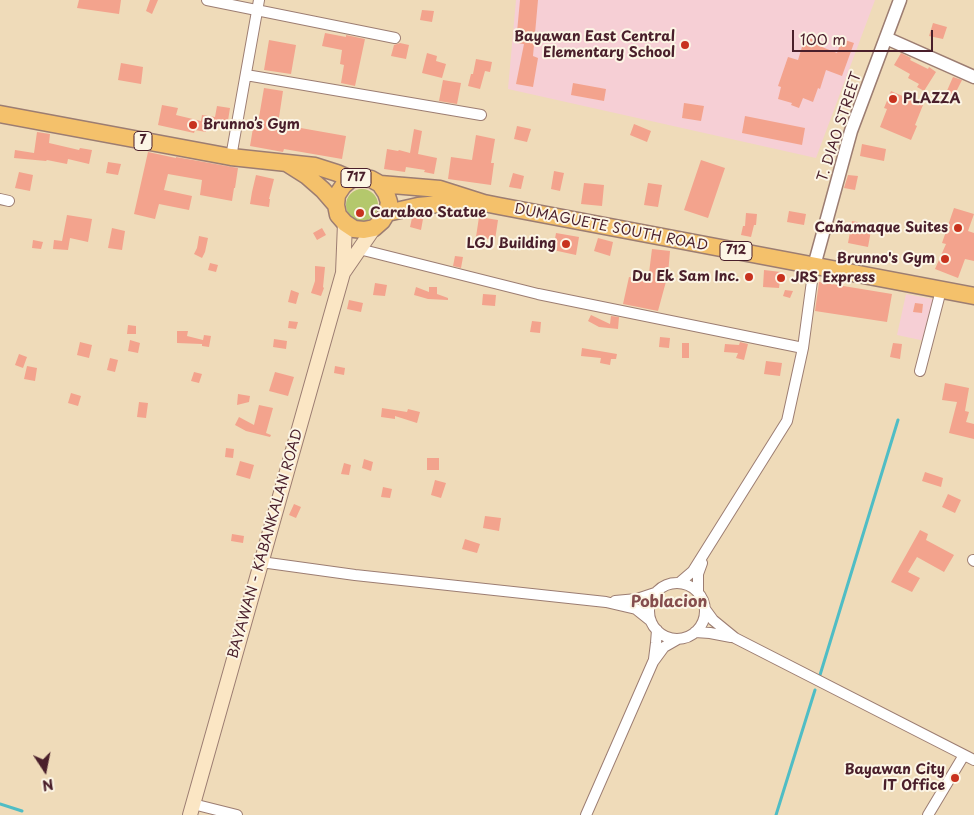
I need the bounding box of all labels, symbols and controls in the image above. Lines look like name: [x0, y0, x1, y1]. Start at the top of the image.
scale bar: [794, 20, 935, 52]
text: 100 m: [800, 27, 846, 50]
place label: Bayawan East Central Elementary School: [514, 29, 675, 62]
marker: Bayawan East Central Elementary School: [679, 39, 691, 51]
street label: T. DIAO STREET: [814, 70, 866, 184]
place label: PLAZZA: [903, 91, 960, 107]
marker: PLAZZA: [887, 93, 899, 105]
place label: Brunno’s Gym: [203, 117, 300, 133]
marker: Brunno’s Gym: [187, 119, 199, 131]
road number: 7: [134, 132, 152, 150]
road number: 717: [341, 168, 371, 188]
street label: DUMAGUETE SOUTH ROAD: [513, 201, 709, 255]
place label: Carabao Statue: [370, 205, 486, 221]
marker: Carabao Statue: [354, 207, 366, 219]
place label: Cañamaque Suites: [814, 220, 948, 236]
marker: Cañamaque Suites: [952, 222, 964, 234]
place label: LGJ Building: [466, 236, 556, 252]
marker: LGJ Building: [560, 238, 572, 250]
road number: 712: [720, 242, 752, 260]
place label: Brunno's Gym: [837, 251, 935, 267]
marker: Brunno's Gym: [939, 253, 951, 265]
place label: Du Ek Sam Inc.: [632, 269, 739, 285]
place label: JRS Express: [791, 270, 875, 286]
marker: Du Ek Sam Inc.: [743, 271, 755, 283]
marker: JRS Express: [775, 272, 787, 284]
street label: BAYAWAN - KABANKALAN ROAD: [225, 427, 307, 661]
district label: Poblacion: [631, 593, 707, 613]
north arrow: [20, 745, 70, 795]
place label: Bayawan City IT Office: [844, 762, 945, 794]
marker: Bayawan City IT Office: [949, 772, 961, 784]
text: N: [41, 774, 55, 797]

